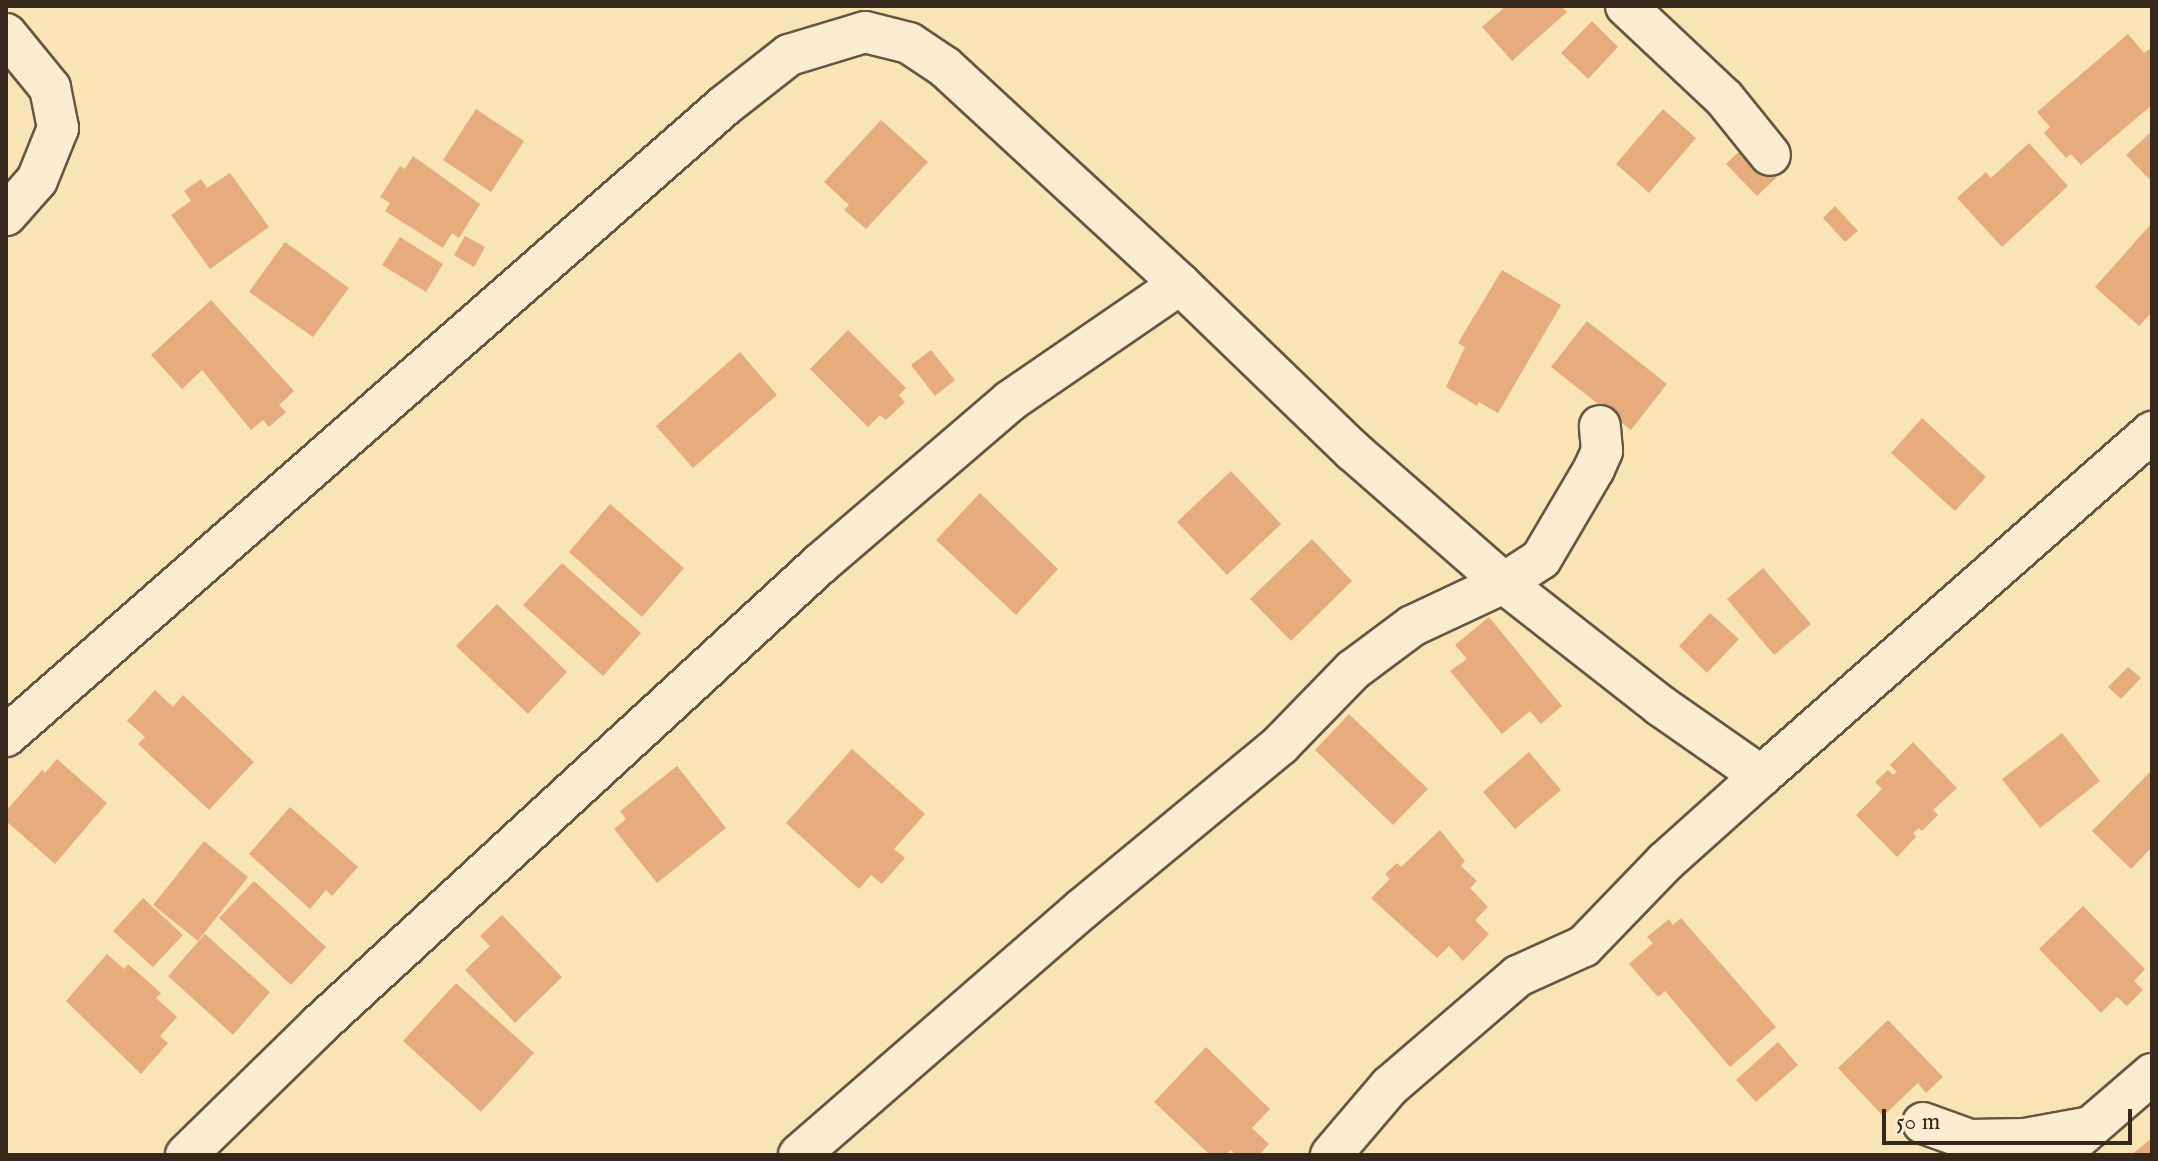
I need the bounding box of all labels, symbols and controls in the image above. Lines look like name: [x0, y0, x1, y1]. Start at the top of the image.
scale bar: [1886, 1093, 2136, 1143]
text: 50 m: [1896, 1107, 1940, 1138]

